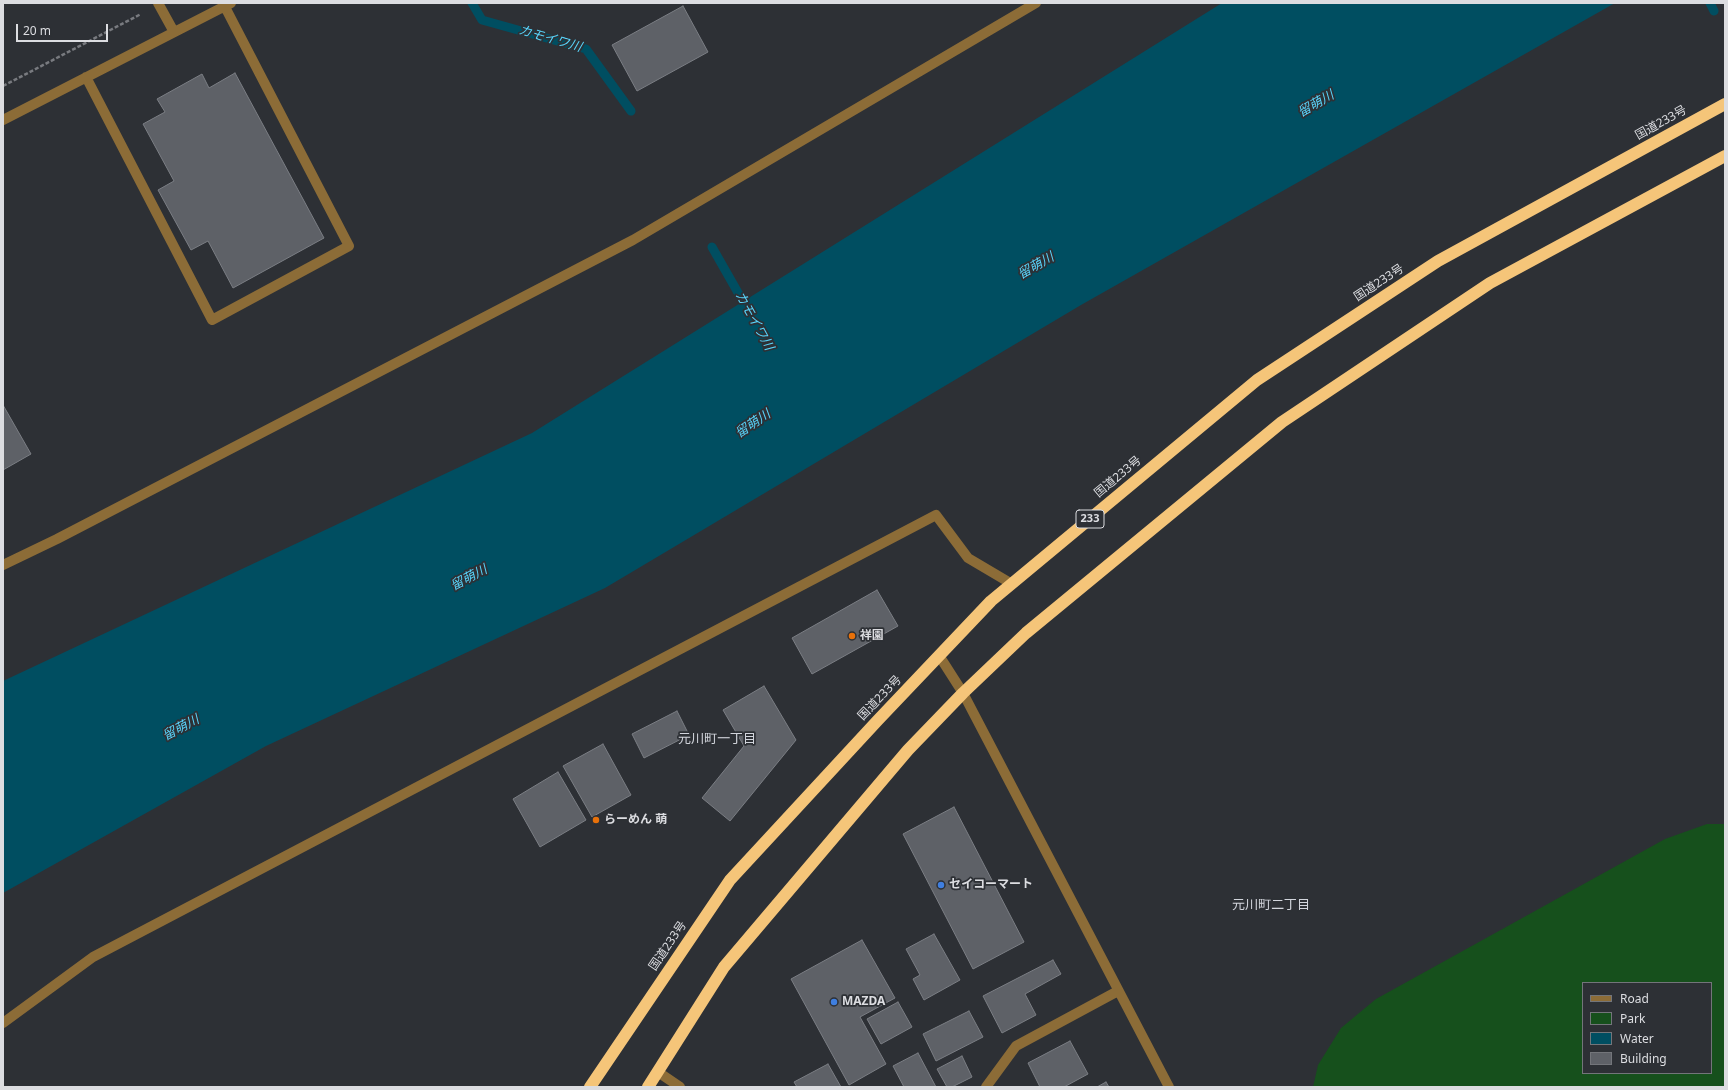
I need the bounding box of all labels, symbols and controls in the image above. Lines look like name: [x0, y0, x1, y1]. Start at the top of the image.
scale bar: [18, 16, 110, 42]
text: 20 m: [23, 22, 51, 39]
water label: カモイワ川: [517, 23, 583, 55]
water label: 留萌川: [1295, 87, 1337, 121]
street label: 国道233号: [1633, 103, 1689, 143]
water label: 留萌川: [1015, 249, 1057, 283]
street label: 国道233号: [1351, 262, 1407, 304]
water label: カモイワ川: [731, 289, 777, 353]
water label: 留萌川: [732, 407, 774, 441]
street label: 国道233号: [1092, 453, 1144, 501]
road number: 233: [1076, 510, 1104, 528]
water label: 留萌川: [448, 562, 490, 594]
place label: 祥園: [860, 629, 884, 643]
marker: 祥園: [847, 631, 857, 641]
street label: 国道233号: [855, 673, 905, 723]
water label: 留萌川: [160, 712, 202, 744]
district label: 元川町一丁目: [678, 731, 756, 747]
place label: らーめん 萌: [604, 813, 667, 827]
marker: らーめん 萌: [591, 815, 601, 825]
place label: セイコーマート: [949, 878, 1033, 892]
marker: セイコーマート: [936, 880, 946, 890]
district label: 元川町二丁目: [1232, 897, 1310, 913]
street label: 国道233号: [646, 919, 690, 973]
legend: [1582, 982, 1712, 1074]
text: Road: [1620, 990, 1649, 1007]
place label: MAZDA: [842, 995, 885, 1009]
marker: MAZDA: [829, 997, 839, 1007]
text: Park: [1620, 1010, 1645, 1027]
text: Water: [1620, 1030, 1654, 1047]
text: Building: [1620, 1050, 1667, 1067]

